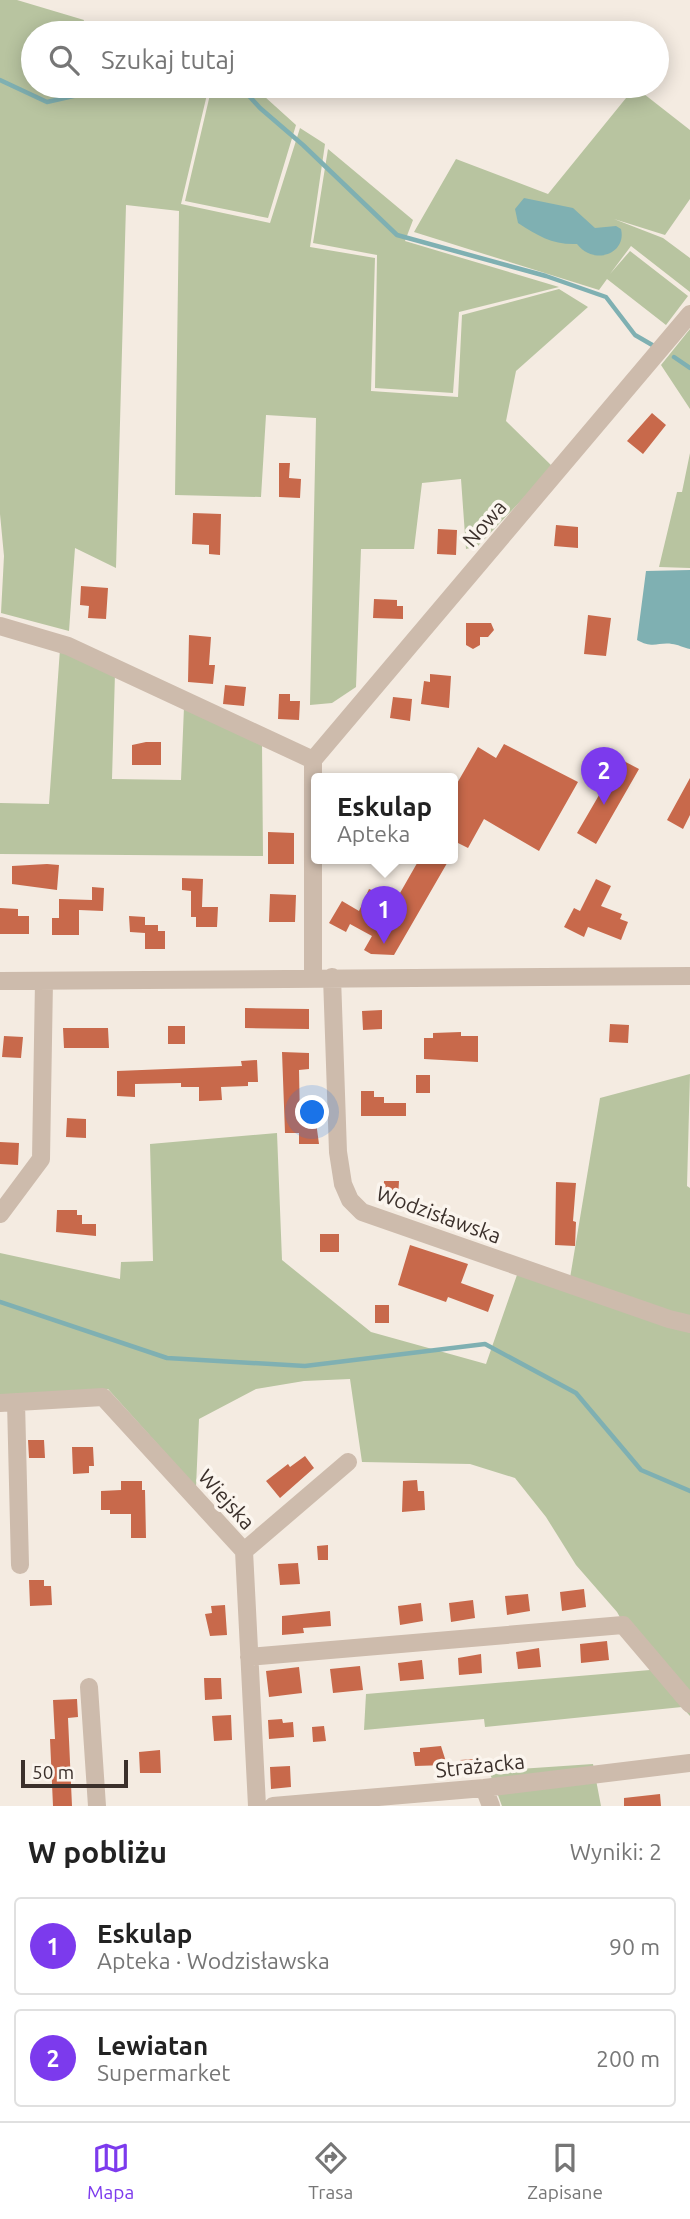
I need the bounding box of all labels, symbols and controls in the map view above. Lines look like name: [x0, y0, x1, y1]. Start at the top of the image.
search box: [21, 21, 669, 98]
icon: search: [45, 41, 83, 79]
text: Szukaj tutaj: [101, 45, 235, 74]
street label: Nowa: [457, 495, 511, 551]
pin: 2: [581, 747, 627, 805]
popup: [311, 773, 458, 864]
text: Eskulap: [337, 792, 432, 821]
text: Apteka: [337, 821, 410, 846]
pin: 1: [361, 886, 407, 944]
your location: [295, 1095, 329, 1129]
street label: Wodzisławska: [373, 1180, 505, 1248]
street label: Wiejska: [194, 1464, 260, 1534]
street label: Strażacka: [434, 1748, 526, 1782]
scale bar: [21, 1757, 128, 1789]
text: 50 m: [32, 1761, 74, 1783]
text: W pobliżu: [28, 1835, 167, 1869]
text: Wyniki: 2: [570, 1839, 662, 1864]
text: Eskulap: [97, 1919, 192, 1948]
text: 1: [47, 1934, 59, 1959]
text: 90 m: [609, 1934, 660, 1959]
text: Apteka · Wodzisławska: [97, 1948, 330, 1973]
text: Lewiatan: [97, 2031, 208, 2060]
text: 2: [47, 2046, 59, 2071]
text: 200 m: [596, 2046, 660, 2071]
text: Supermarket: [97, 2060, 230, 2085]
tab: Mapa: [87, 2139, 134, 2203]
tab: Trasa: [308, 2139, 353, 2203]
tab: Zapisane: [527, 2139, 603, 2203]

